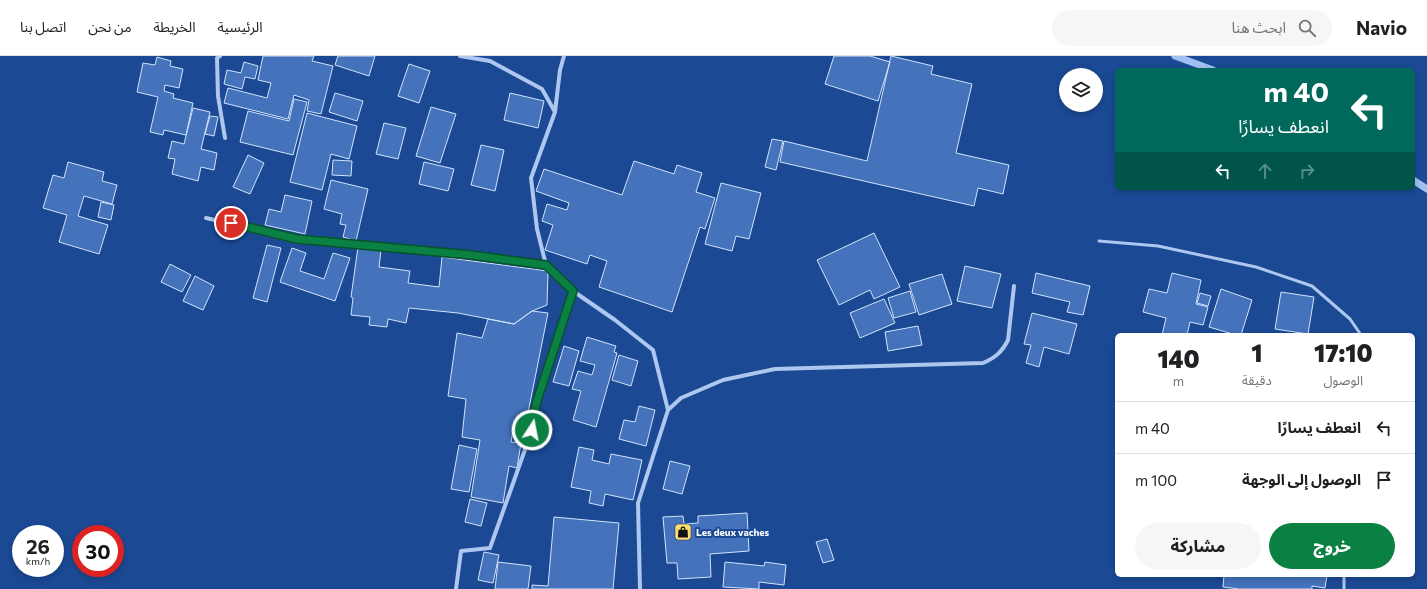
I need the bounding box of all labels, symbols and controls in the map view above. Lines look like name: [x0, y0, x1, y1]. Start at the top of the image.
search box: [1052, 10, 1332, 46]
text: Navio: [1356, 16, 1407, 39]
icon: search: [1296, 17, 1318, 39]
text: اتصل بنا: [20, 18, 66, 35]
text: من نحن: [88, 18, 132, 35]
text: الخريطة: [154, 18, 195, 35]
text: الرئيسية: [217, 18, 262, 35]
text: ابحث هنا: [1231, 18, 1286, 36]
map controls: [1059, 68, 1103, 112]
button: layers: [1059, 68, 1103, 112]
text: 40 m: [1263, 74, 1329, 108]
icon: left: [1343, 84, 1395, 136]
text: انعطف يسارًا: [1238, 115, 1329, 137]
icon: left: [1212, 160, 1234, 182]
icon: ahead: [1254, 160, 1276, 182]
icon: right: [1296, 160, 1318, 182]
pin: [214, 206, 248, 240]
icon: arrive: [220, 212, 242, 234]
text: 1: [1251, 338, 1262, 367]
text: 17:10: [1314, 338, 1373, 367]
text: 140: [1157, 344, 1200, 373]
text: دقيقة: [1242, 372, 1272, 388]
text: الوصول: [1324, 372, 1363, 388]
text: m: [1173, 373, 1184, 389]
position arrow: [511, 409, 553, 451]
icon: left: [1373, 417, 1395, 439]
text: انعطف يسارًا: [1278, 418, 1361, 436]
text: 40 m: [1135, 419, 1170, 437]
icon: arrive: [1373, 469, 1395, 491]
text: الوصول إلى الوجهة: [1242, 470, 1361, 488]
text: 100 m: [1135, 471, 1177, 489]
shop icon: Les deux vaches: [673, 522, 693, 542]
button: مشاركة: [1135, 523, 1261, 569]
button: خروج: [1269, 523, 1395, 569]
speed limit sign: 30: [72, 525, 124, 577]
place label: Les deux vaches: [696, 526, 770, 538]
text: 26: [26, 534, 50, 558]
text: km/h: [26, 555, 50, 567]

